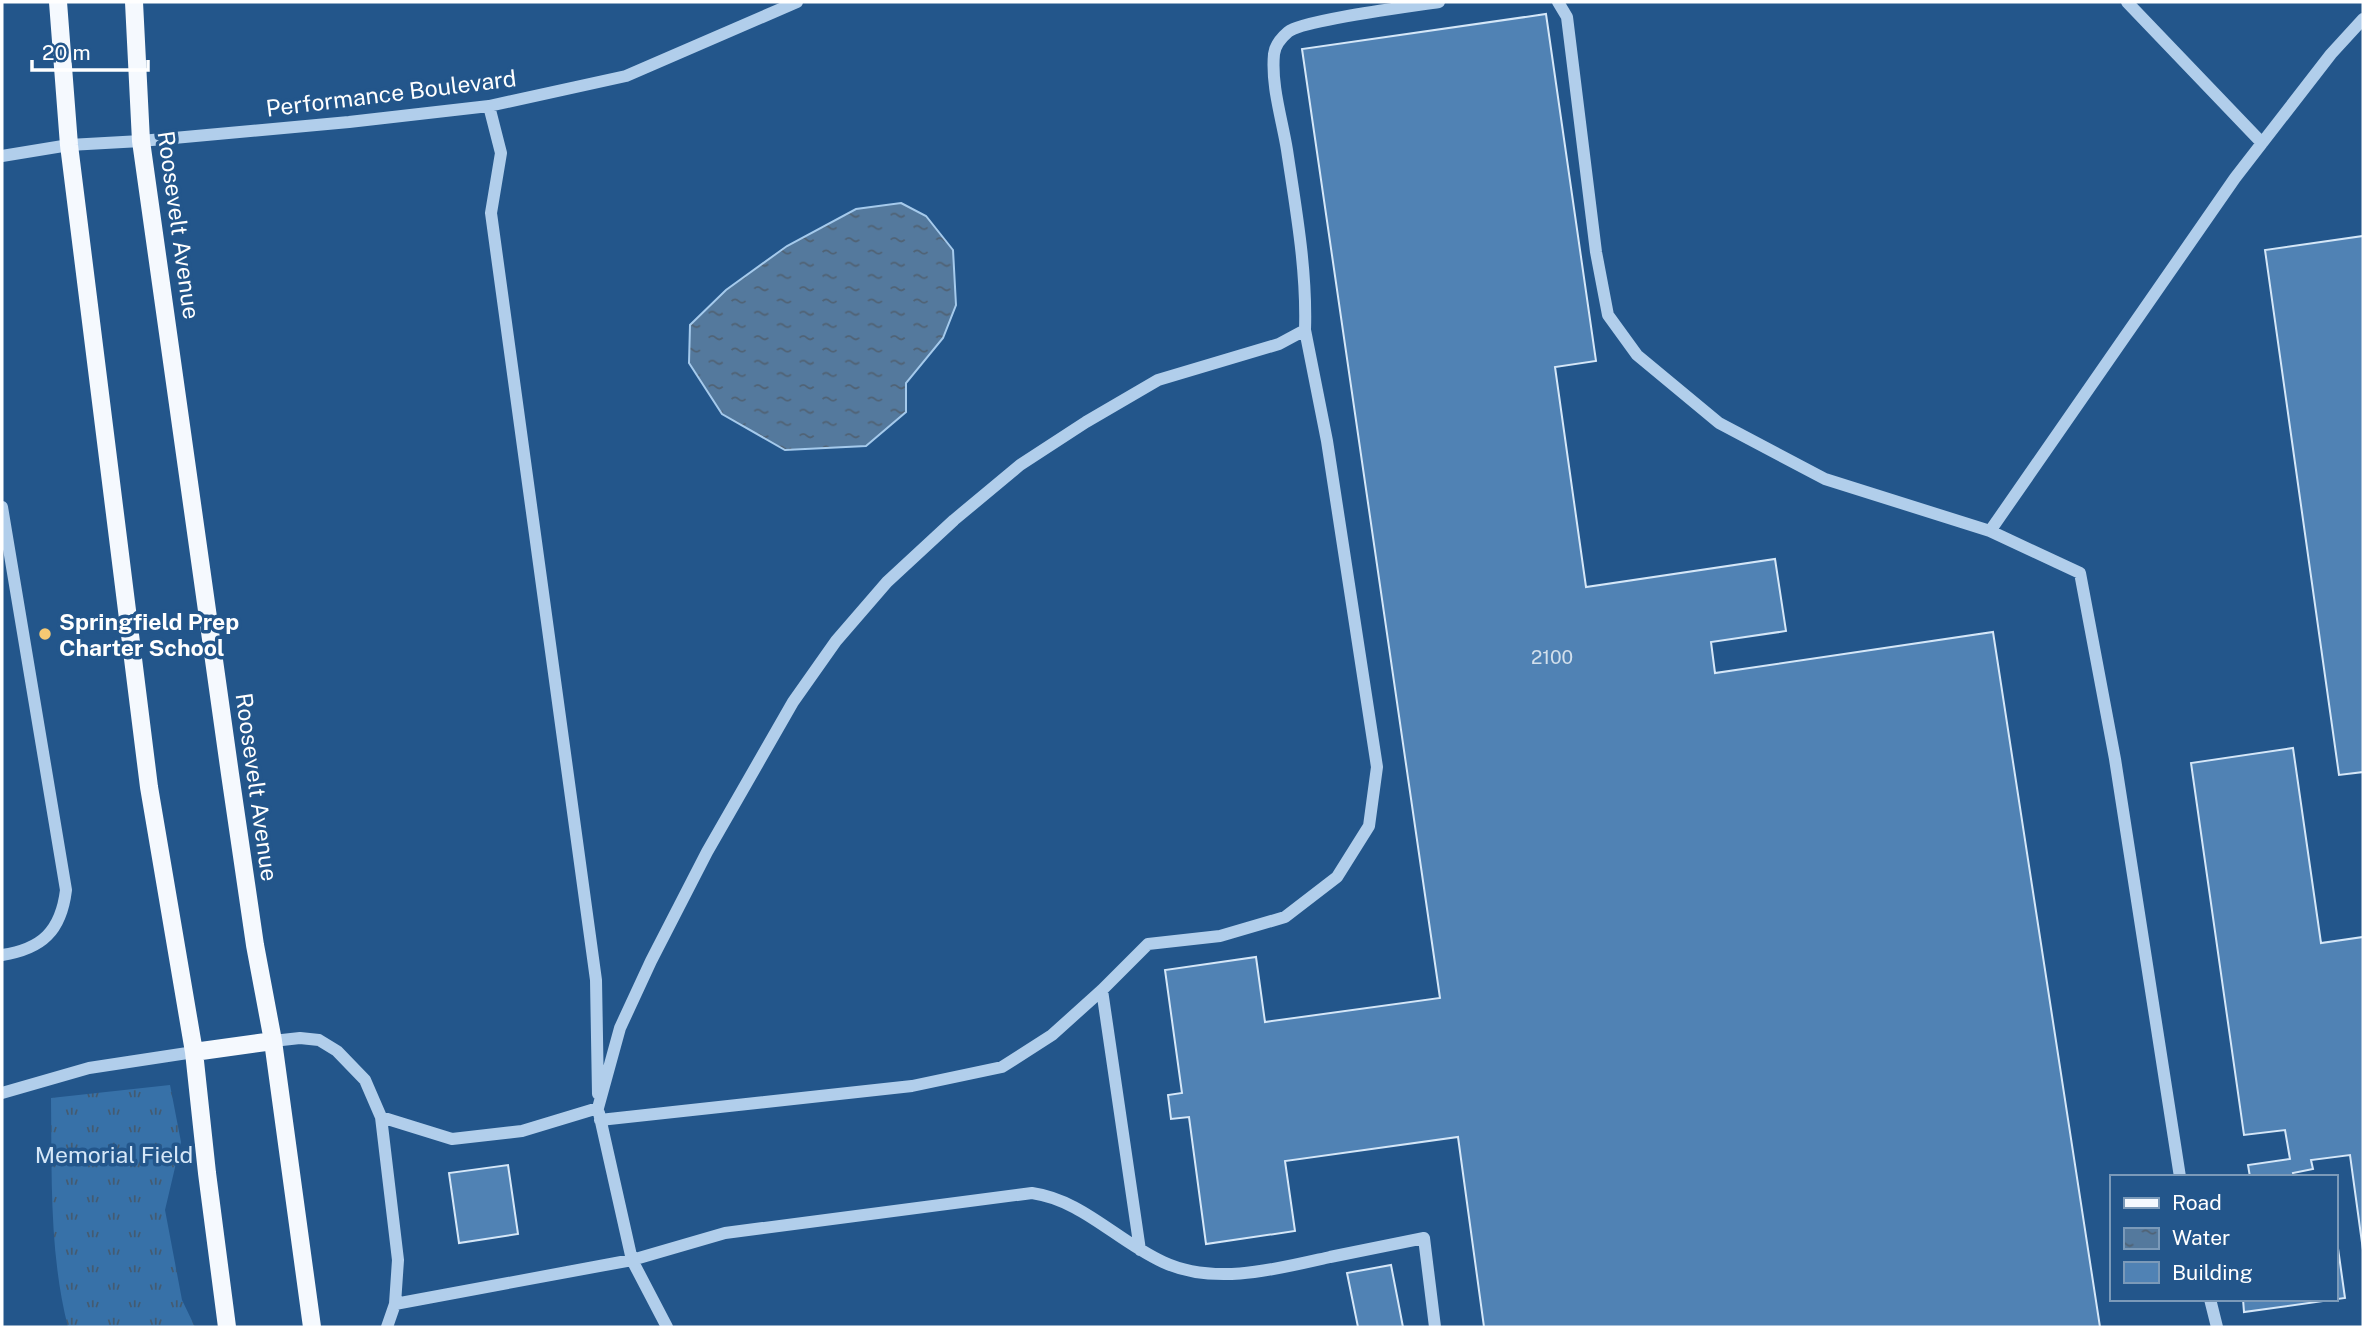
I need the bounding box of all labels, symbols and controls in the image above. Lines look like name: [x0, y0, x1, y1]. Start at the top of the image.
scale bar: [32, 28, 147, 72]
text: 20 m: [42, 40, 91, 65]
street label: Performance Boulevard: [264, 64, 518, 122]
street label: Roosevelt Avenue: [152, 129, 206, 321]
place label: Springfield Prep Charter School: [59, 608, 239, 661]
marker: Springfield Prep Charter School: [37, 626, 53, 642]
house number: 2100: [1531, 646, 1573, 668]
street label: Roosevelt Avenue: [230, 691, 284, 883]
park label: Memorial Field: [35, 1141, 193, 1168]
legend: [2110, 1175, 2337, 1301]
text: Road: [2172, 1190, 2222, 1215]
text: Water: [2172, 1225, 2230, 1250]
text: Building: [2172, 1260, 2253, 1285]

